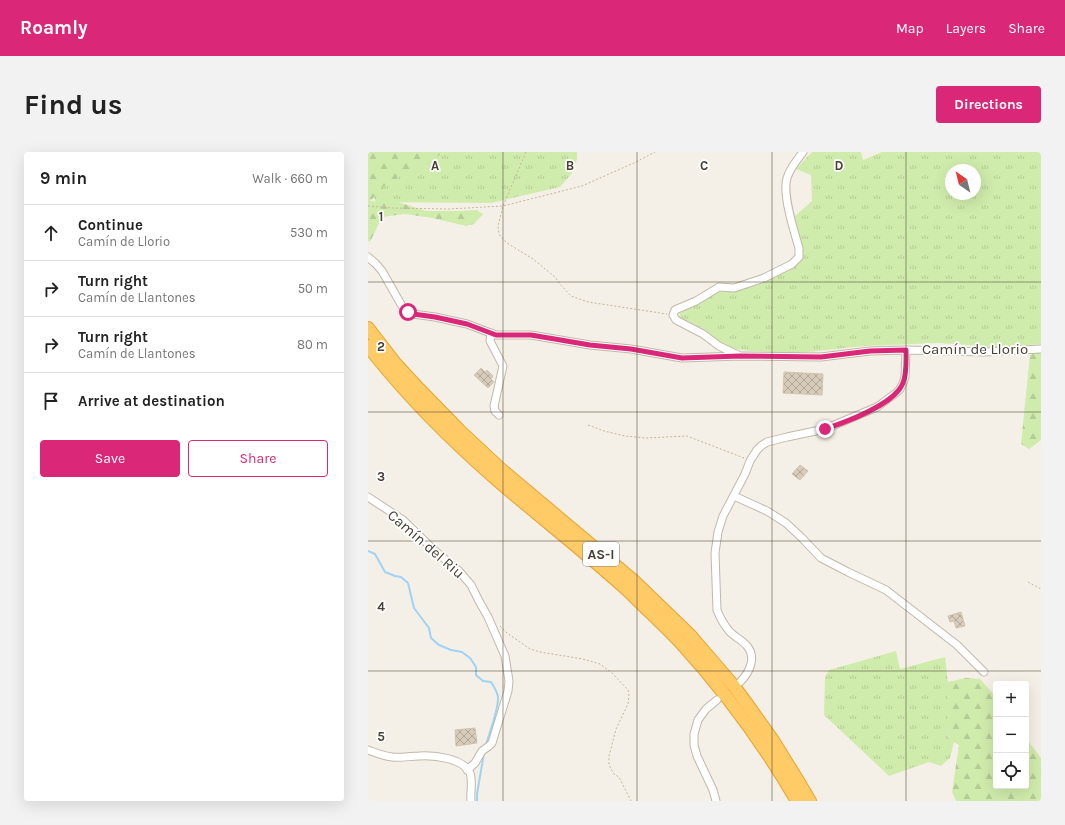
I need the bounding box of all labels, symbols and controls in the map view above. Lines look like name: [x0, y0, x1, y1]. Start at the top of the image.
text: Roamly: [20, 17, 87, 39]
text: Map: [896, 20, 924, 37]
text: Layers: [946, 20, 986, 37]
text: Share: [1008, 20, 1045, 37]
button: Directions: [936, 86, 1041, 123]
text: Find us: [24, 88, 123, 121]
text: A: [431, 158, 439, 173]
text: B: [566, 158, 574, 173]
text: C: [700, 158, 708, 173]
text: D: [835, 158, 844, 173]
north arrow: [945, 164, 981, 200]
text: 9 min: [40, 168, 87, 188]
text: Walk · 660 m: [252, 171, 328, 186]
text: 1: [379, 209, 383, 224]
text: Continue: [78, 216, 143, 234]
icon: ahead: [40, 222, 62, 244]
text: 530 m: [290, 225, 328, 240]
text: Camín de Llorio: [78, 234, 170, 249]
text: Turn right: [78, 272, 148, 290]
icon: right: [40, 278, 62, 300]
text: 50 m: [298, 281, 328, 296]
text: Camín de Llantones: [78, 290, 196, 305]
route start: [399, 303, 417, 321]
text: Turn right: [78, 328, 148, 346]
icon: right: [40, 334, 62, 356]
text: 80 m: [297, 337, 328, 352]
text: 2: [377, 339, 385, 354]
street label: Camín de Llorio: [922, 340, 1028, 358]
text: Camín de Llantones: [78, 346, 196, 361]
icon: arrive: [40, 390, 62, 412]
text: Arrive at destination: [78, 392, 225, 410]
route end: [816, 420, 834, 438]
button: Save: [40, 440, 180, 477]
button: Share: [188, 440, 328, 477]
text: 3: [377, 469, 385, 484]
street label: Camín del Riu: [384, 506, 468, 582]
road number: AS-I: [583, 542, 619, 566]
text: 4: [377, 599, 385, 614]
map controls: [993, 681, 1029, 789]
button: +: [993, 681, 1029, 717]
button: −: [993, 717, 1029, 753]
text: 5: [377, 729, 385, 744]
button: locate: [993, 753, 1029, 789]

